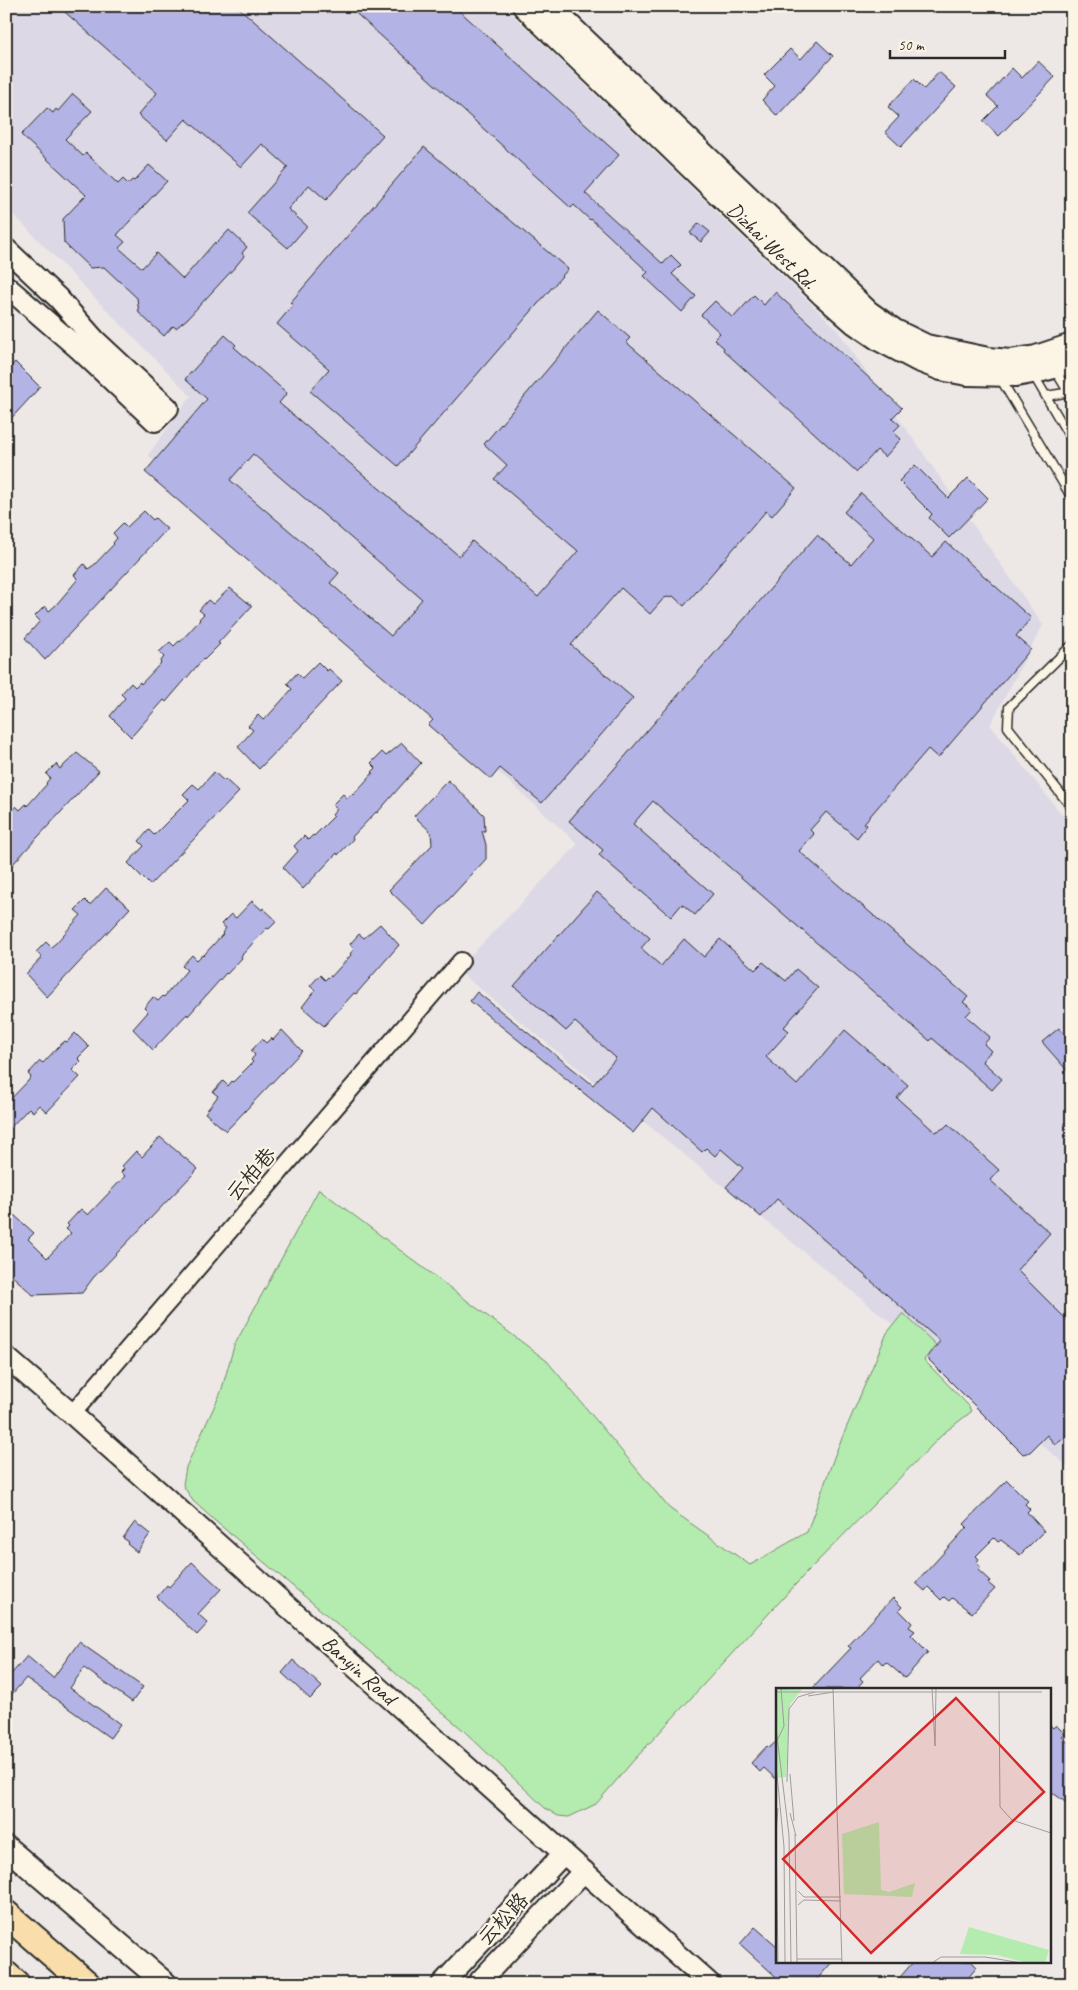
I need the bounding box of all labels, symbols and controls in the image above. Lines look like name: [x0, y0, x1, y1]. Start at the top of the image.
scale bar: [890, 28, 1006, 60]
text: 50 m: [898, 36, 925, 55]
street label: Dizhai West Rd.: [722, 197, 823, 295]
street label: 云柏巷: [221, 1142, 281, 1206]
street label: Banyin Road: [316, 1630, 404, 1713]
inset map: [776, 1688, 1050, 1962]
street label: 云松路: [472, 1887, 534, 1951]

